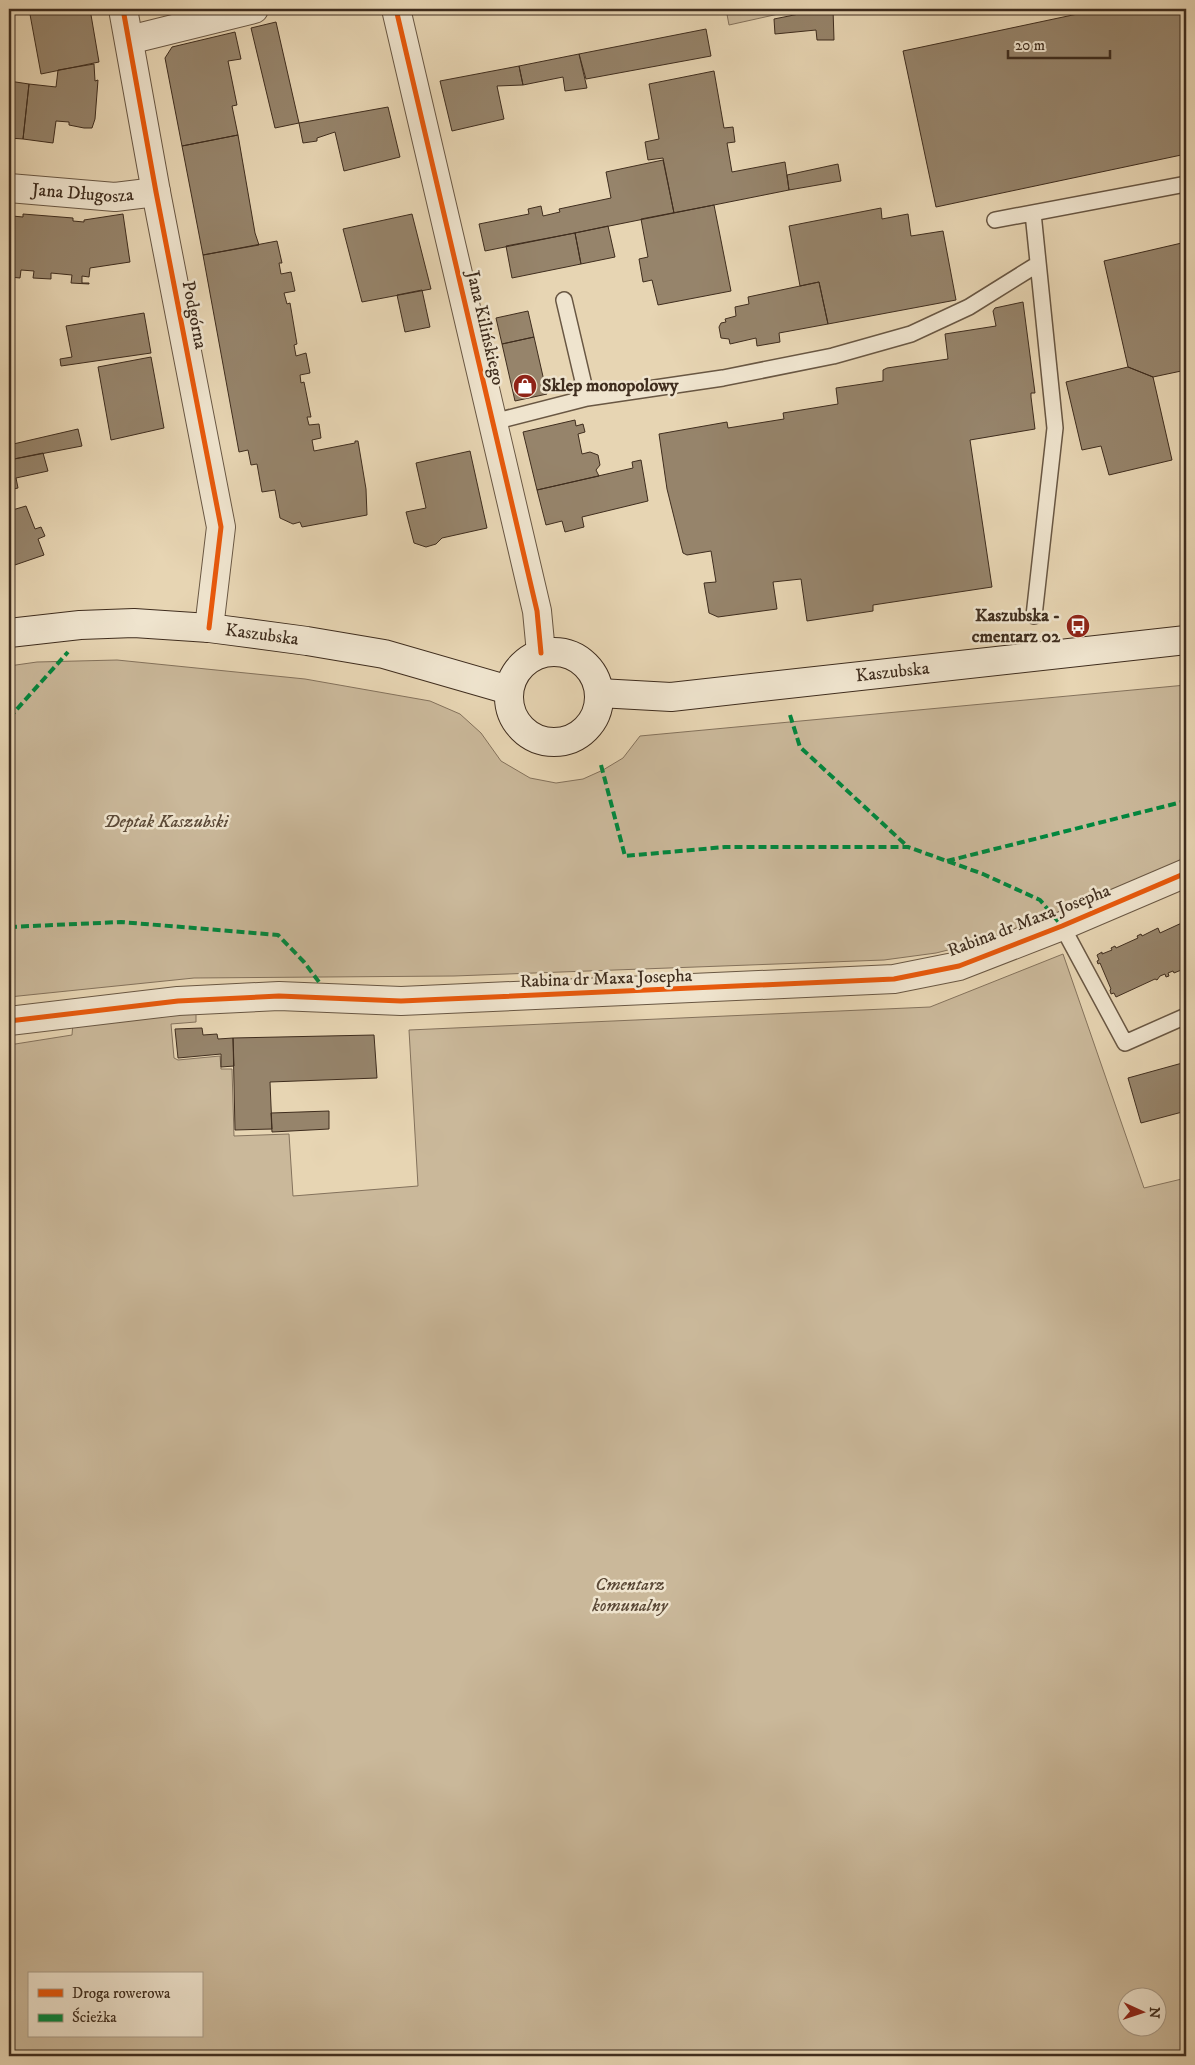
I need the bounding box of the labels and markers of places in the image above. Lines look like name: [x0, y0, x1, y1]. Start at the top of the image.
shop icon: Sklep monopolowy: [512, 373, 538, 399]
place label: Sklep monopolowy: [542, 375, 679, 397]
place label: Kaszubska - cmentarz 02: [972, 605, 1061, 648]
bus stop icon: Kaszubska - cmentarz 02: [1065, 613, 1091, 639]

